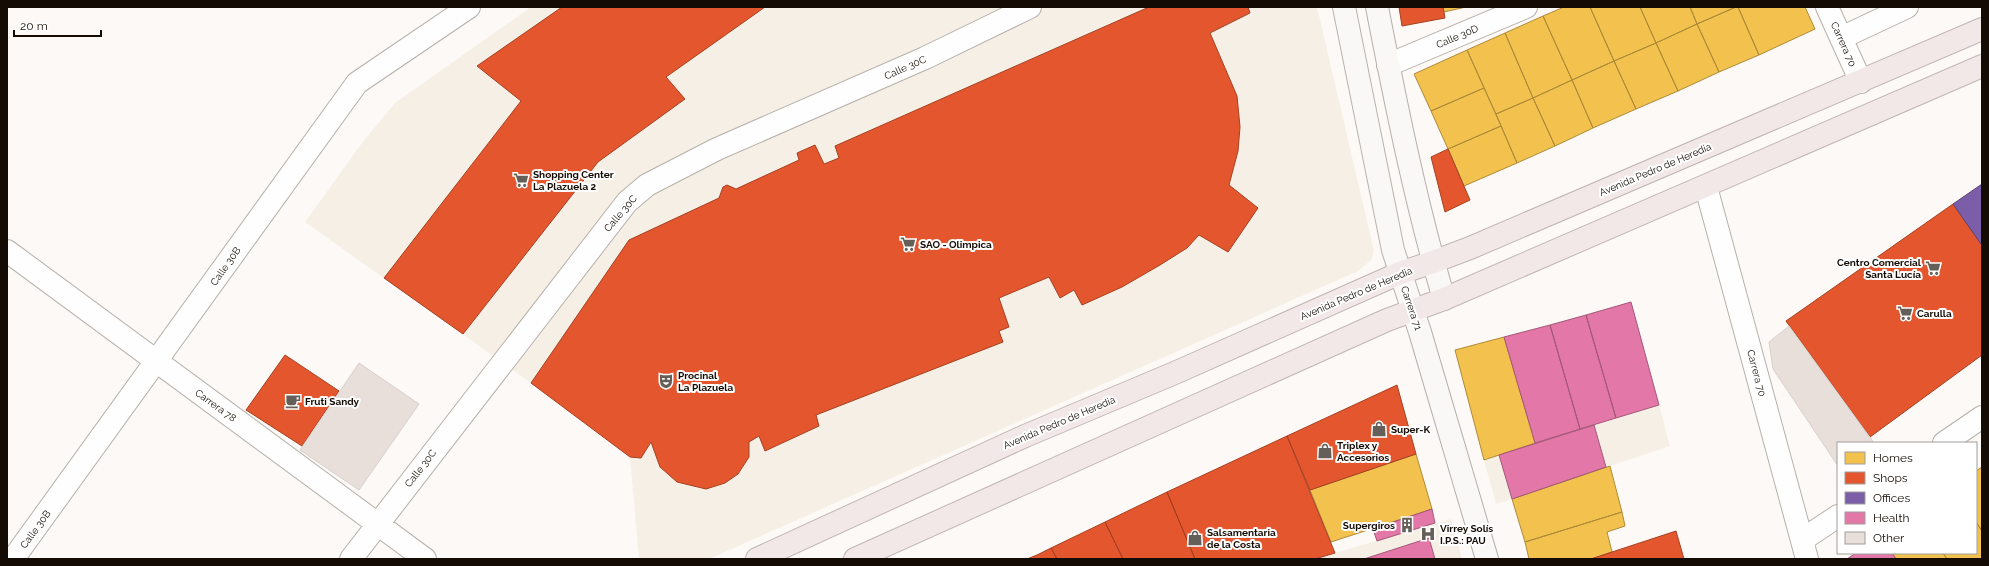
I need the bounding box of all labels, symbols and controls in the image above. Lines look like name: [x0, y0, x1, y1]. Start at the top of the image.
scale bar: [14, 12, 101, 38]
text: 20 m: [20, 19, 48, 33]
street label: Carrera 70: [1829, 20, 1858, 68]
street label: Calle 30D: [1434, 23, 1480, 50]
street label: Calle 30C: [883, 53, 928, 82]
street label: Avenida Pedro de Heredia: [1598, 141, 1713, 198]
place label: Shopping Center La Plazuela 2: [533, 169, 614, 192]
supermarket icon: Shopping Center La Plazuela 2: [512, 171, 530, 189]
street label: Calle 30C: [602, 193, 639, 234]
supermarket icon: SAO - Olimpica: [899, 235, 917, 253]
place label: SAO - Olimpica: [920, 239, 992, 250]
street label: Calle 30B: [208, 245, 243, 288]
place label: Centro Comercial Santa Lucía: [1837, 257, 1922, 280]
supermarket icon: Centro Comercial Santa Lucía: [1924, 259, 1942, 277]
street label: Avenida Pedro de Heredia: [1299, 265, 1414, 322]
street label: Carrera 71: [1399, 285, 1424, 332]
supermarket icon: Carulla: [1896, 304, 1914, 322]
place label: Carulla: [1917, 308, 1952, 319]
street label: Carrera 70: [1745, 349, 1768, 398]
place label: Procinal La Plazuela: [678, 370, 733, 393]
theatre icon: Procinal La Plazuela: [657, 372, 675, 390]
street label: Carrera 78: [193, 387, 238, 424]
cafe icon: Fruti Sandy: [284, 392, 302, 410]
street label: Avenida Pedro de Heredia: [1002, 394, 1117, 451]
place label: Fruti Sandy: [305, 396, 360, 407]
shop icon: Super-K: [1370, 420, 1388, 438]
place label: Super-K: [1391, 424, 1430, 435]
place label: Triplex y Accesorios: [1337, 440, 1389, 463]
shop icon: Triplex y Accesorios: [1316, 442, 1334, 460]
legend: [1837, 442, 1977, 554]
street label: Calle 30C: [402, 447, 439, 489]
text: Homes: [1873, 451, 1913, 465]
text: Shops: [1873, 471, 1908, 485]
text: Offices: [1873, 491, 1910, 505]
street label: Calle 30B: [18, 508, 53, 550]
text: Health: [1873, 511, 1910, 525]
building icon: Supergiros: [1398, 516, 1416, 534]
place label: Supergiros: [1343, 520, 1395, 531]
place label: Virrey Solís I.P.S.: PAU: [1440, 523, 1493, 546]
hospital icon: Virrey Solís I.P.S.: PAU: [1419, 525, 1437, 543]
place label: Salsamentaria de la Costa: [1207, 527, 1276, 550]
shop icon: Salsamentaria de la Costa: [1186, 529, 1204, 547]
text: Other: [1873, 531, 1905, 545]

